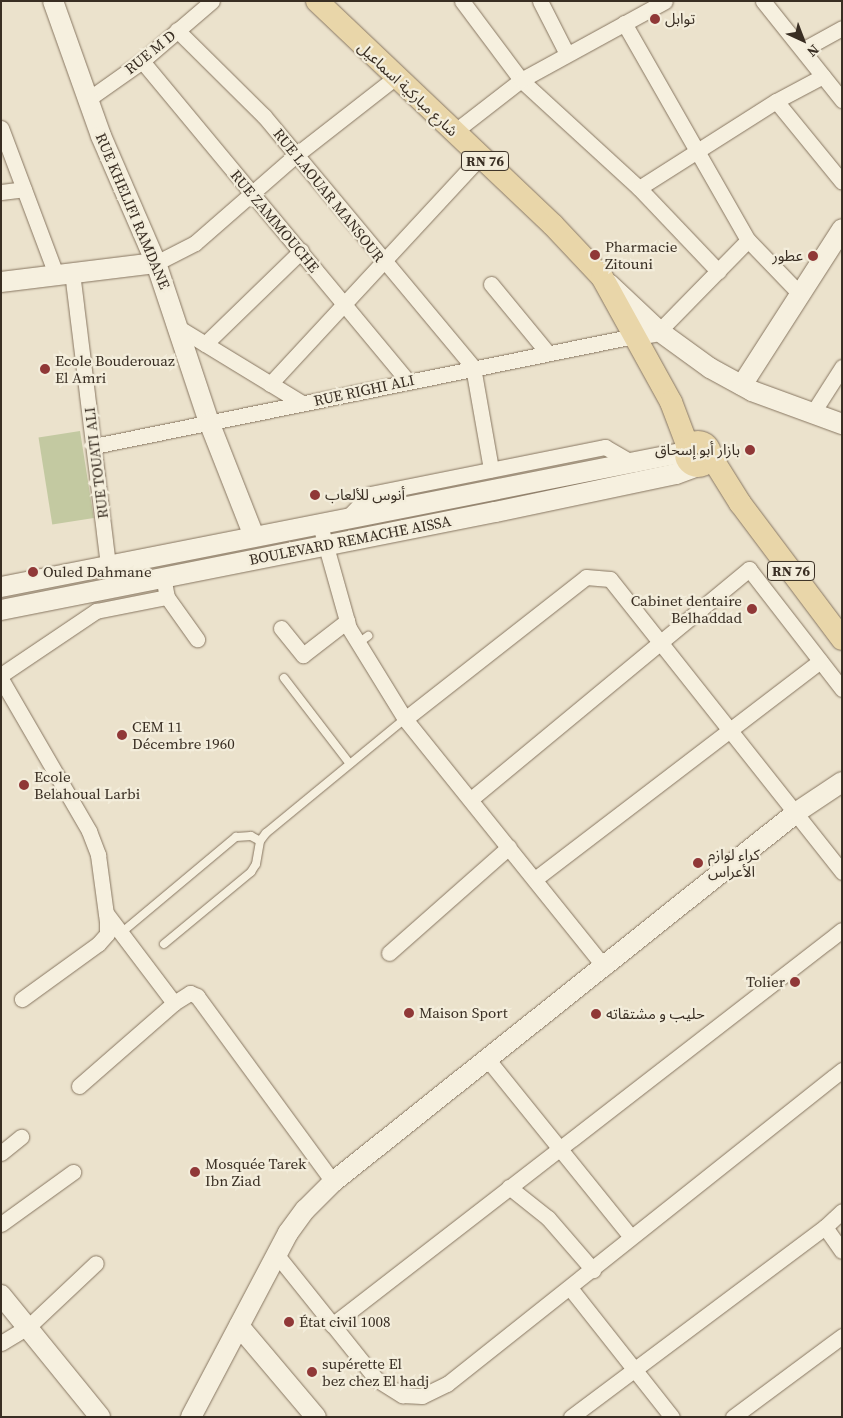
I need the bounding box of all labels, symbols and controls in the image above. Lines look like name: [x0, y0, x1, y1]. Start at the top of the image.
place label: توابل: [665, 10, 695, 28]
marker: توابل: [649, 13, 661, 25]
north arrow: [778, 15, 828, 65]
street label: RUE M D: [121, 26, 179, 78]
street label: شارع مباركية اسماعيل: [354, 38, 462, 140]
text: N: [803, 40, 824, 62]
street label: RUE LAOUAR MANSOUR: [270, 125, 388, 265]
street label: RUE KHELIFI RAMDANE: [92, 130, 174, 292]
road number: RN 76: [460, 150, 510, 172]
street label: RUE ZAMMOUCHE: [227, 166, 323, 276]
place label: Pharmacie Zitouni: [605, 237, 677, 272]
place label: عطور: [772, 247, 803, 265]
marker: Pharmacie Zitouni: [589, 249, 601, 261]
marker: عطور: [807, 250, 819, 262]
place label: Ecole Bouderouaz El Amri: [55, 351, 175, 386]
marker: Ecole Bouderouaz El Amri: [39, 363, 51, 375]
street label: RUE RIGHI ALI: [312, 371, 416, 409]
street label: RUE TOUATI ALI: [80, 406, 112, 520]
place label: بازار أبو إسحاق: [655, 441, 740, 459]
marker: بازار أبو إسحاق: [744, 444, 756, 456]
place label: أنوس للألعاب: [325, 486, 405, 504]
marker: أنوس للألعاب: [309, 489, 321, 501]
street label: BOULEVARD REMACHE AISSA: [247, 512, 453, 568]
road number: RN 76: [766, 560, 816, 582]
place label: Ouled Dahmane: [43, 563, 152, 581]
marker: Ouled Dahmane: [27, 566, 39, 578]
place label: Cabinet dentaire Belhaddad: [631, 591, 742, 626]
marker: Cabinet dentaire Belhaddad: [746, 603, 758, 615]
place label: CEM 11 Décembre 1960: [132, 717, 235, 752]
marker: CEM 11 Décembre 1960: [116, 729, 128, 741]
place label: Ecole Belahoual Larbi: [34, 767, 140, 802]
marker: Ecole Belahoual Larbi: [18, 779, 30, 791]
place label: كراء لوازم الأعراس: [708, 845, 760, 880]
marker: كراء لوازم الأعراس: [692, 857, 704, 869]
place label: Tolier: [746, 973, 785, 991]
marker: Tolier: [789, 976, 801, 988]
place label: Maison Sport: [419, 1004, 508, 1022]
place label: حليب و مشتقاته: [606, 1005, 705, 1023]
marker: Maison Sport: [403, 1007, 415, 1019]
marker: حليب و مشتقاته: [590, 1008, 602, 1020]
place label: Mosquée Tarek Ibn Ziad: [205, 1154, 307, 1189]
marker: Mosquée Tarek Ibn Ziad: [189, 1166, 201, 1178]
place label: État civil 1008: [299, 1313, 390, 1331]
marker: État civil 1008: [283, 1316, 295, 1328]
place label: supérette El bez chez El hadj: [322, 1354, 429, 1389]
marker: supérette El bez chez El hadj: [306, 1366, 318, 1378]

